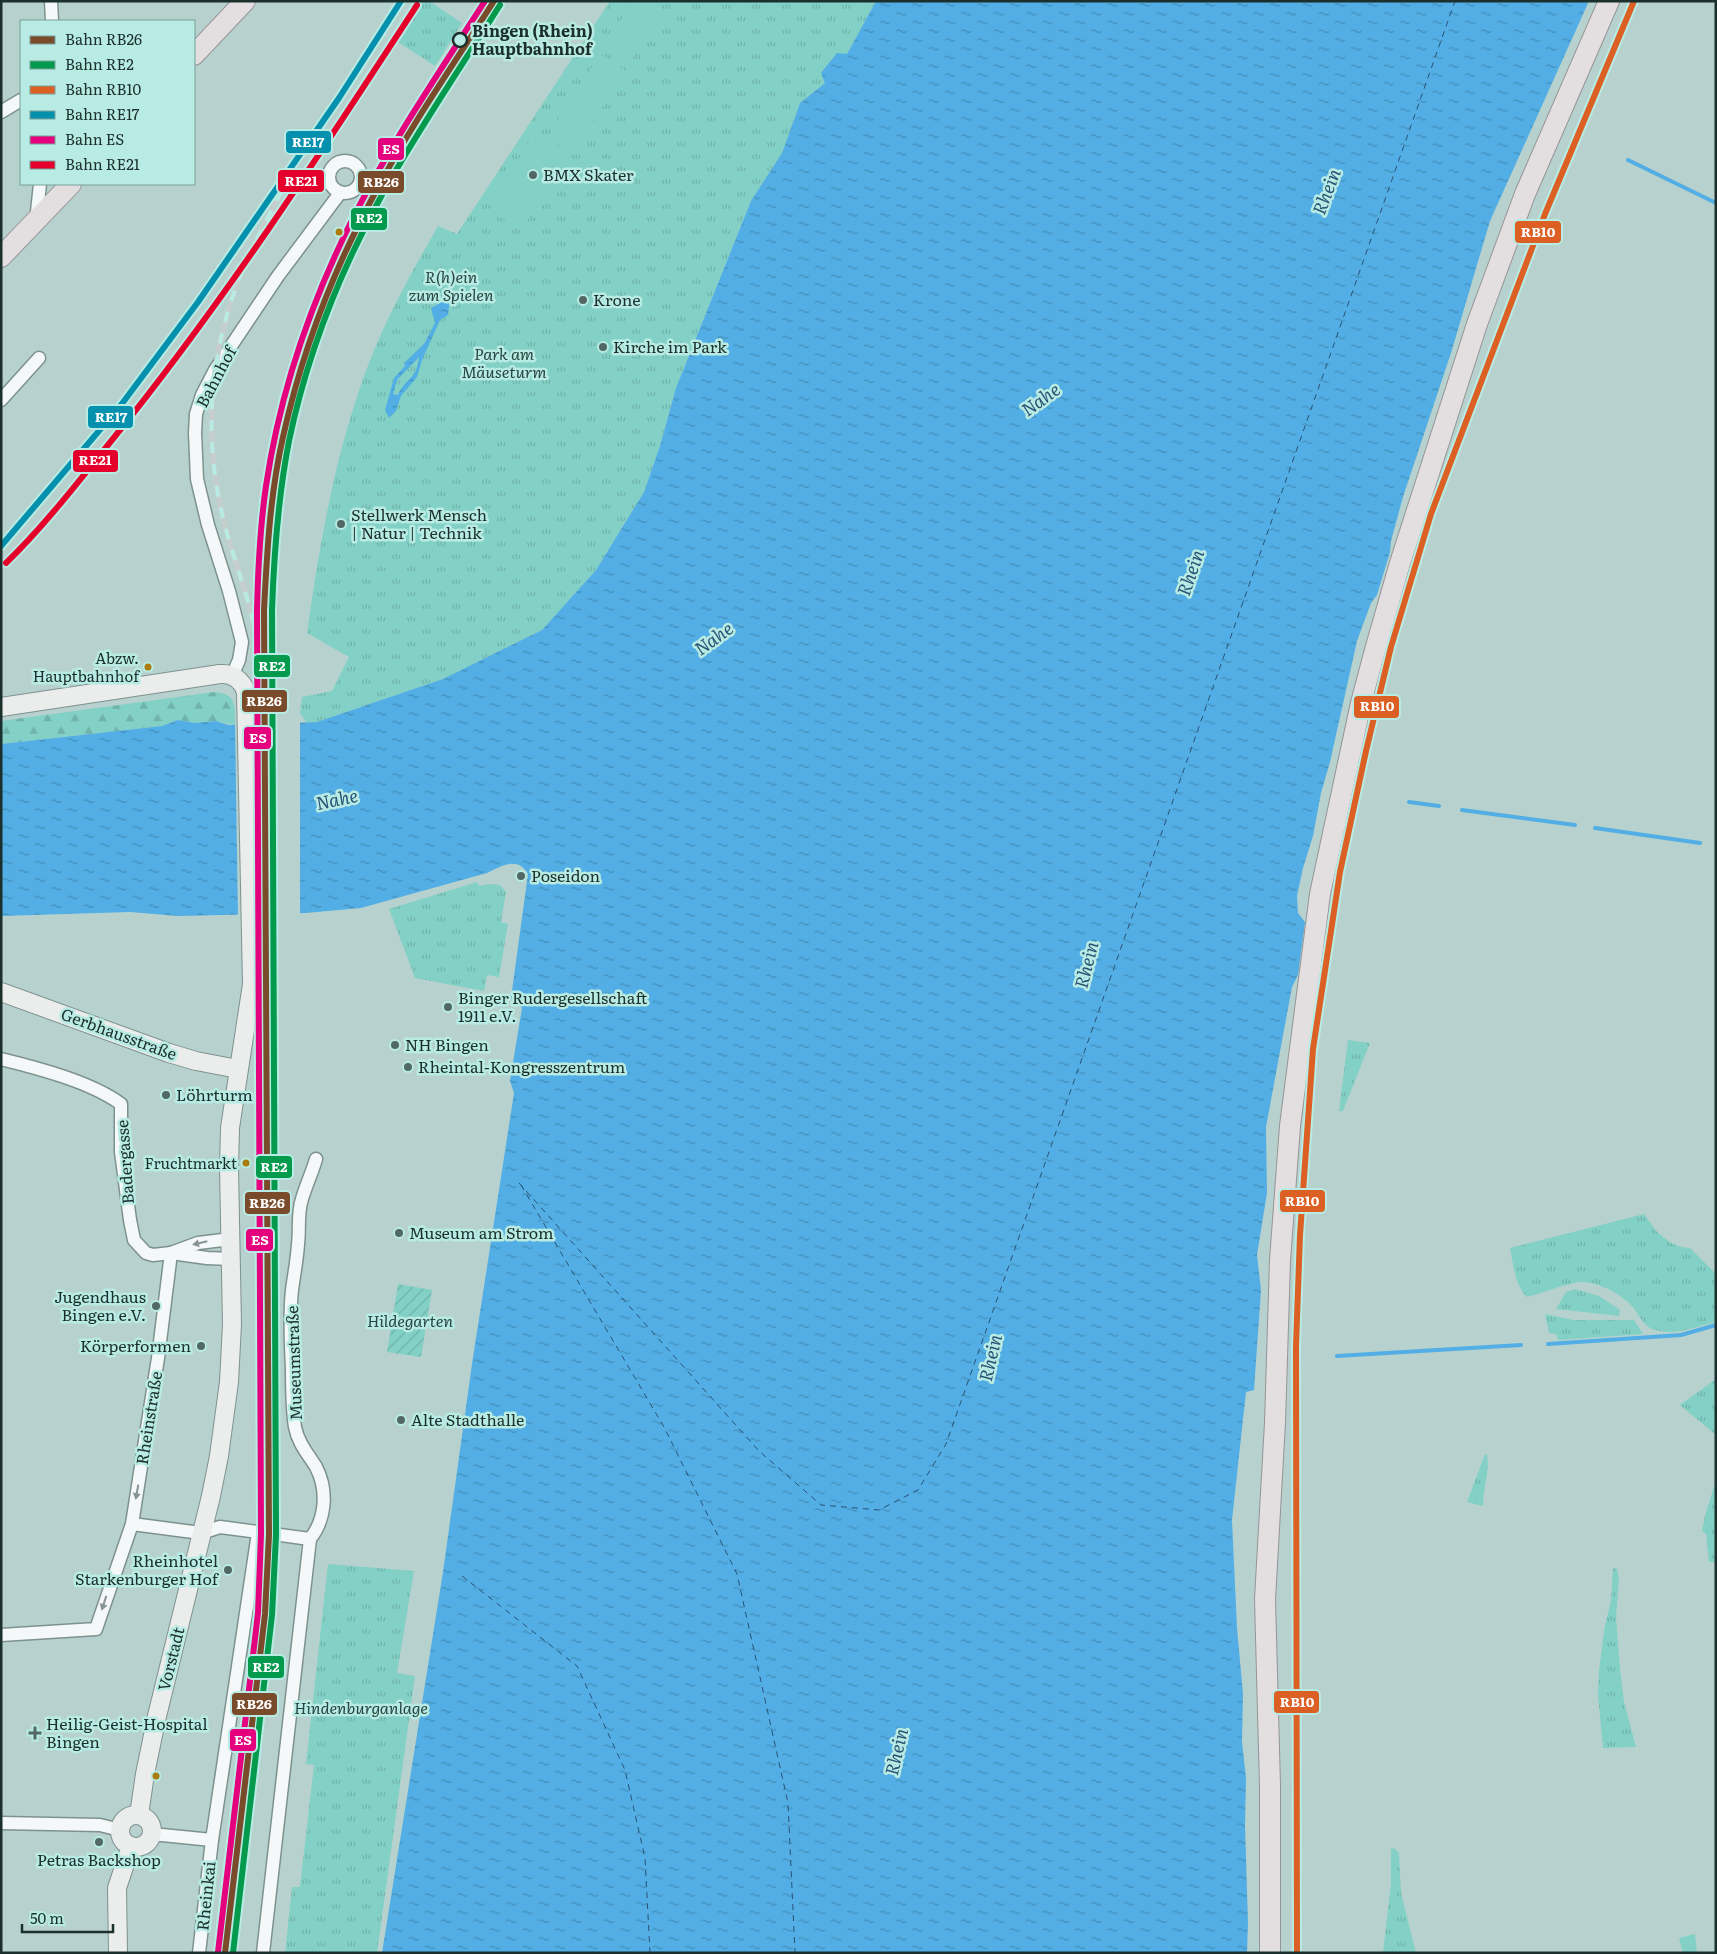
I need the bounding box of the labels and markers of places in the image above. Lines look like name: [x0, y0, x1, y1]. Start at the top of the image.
place label: Bingen (Rhein) Hauptbahnhof: [472, 18, 594, 60]
marker: Bingen (Rhein) Hauptbahnhof: [452, 32, 468, 48]
place label: BMX Skater: [543, 162, 634, 186]
marker: BMX Skater: [527, 169, 539, 181]
unlabelled marker: [334, 227, 344, 237]
place label: Krone: [593, 287, 641, 311]
marker: Krone: [577, 294, 589, 306]
place label: Kirche im Park: [613, 334, 727, 358]
marker: Kirche im Park: [597, 341, 609, 353]
place label: Stellwerk Mensch | Natur | Technik: [351, 502, 488, 544]
marker: Stellwerk Mensch | Natur | Technik: [335, 518, 347, 530]
place label: Abzw. Hauptbahnhof: [33, 646, 140, 687]
marker: Abzw. Hauptbahnhof: [143, 662, 153, 672]
place label: Poseidon: [531, 863, 600, 887]
marker: Poseidon: [515, 870, 527, 882]
place label: Binger Rudergesellschaft 1911 e.V.: [458, 985, 647, 1027]
marker: Binger Rudergesellschaft 1911 e.V.: [442, 1001, 454, 1013]
place label: NH Bingen: [405, 1032, 489, 1056]
marker: NH Bingen: [389, 1039, 401, 1051]
place label: Rheintal-Kongresszentrum: [418, 1054, 626, 1078]
marker: Rheintal-Kongresszentrum: [402, 1061, 414, 1073]
place label: Löhrturm: [176, 1082, 253, 1106]
marker: Löhrturm: [160, 1089, 172, 1101]
place label: Fruchtmarkt: [144, 1151, 237, 1174]
marker: Fruchtmarkt: [241, 1158, 251, 1168]
place label: Museum am Strom: [409, 1220, 554, 1244]
marker: Museum am Strom: [393, 1227, 405, 1239]
place label: Jugendhaus Bingen e.V.: [54, 1284, 146, 1326]
marker: Jugendhaus Bingen e.V.: [150, 1300, 162, 1312]
place label: Körperformen: [80, 1333, 191, 1357]
marker: Körperformen: [195, 1340, 207, 1352]
place label: Alte Stadthalle: [411, 1407, 524, 1431]
marker: Alte Stadthalle: [395, 1414, 407, 1426]
place label: Rheinhotel Starkenburger Hof: [75, 1548, 220, 1590]
marker: Rheinhotel Starkenburger Hof: [222, 1564, 234, 1576]
place label: Heilig-Geist-Hospital Bingen: [46, 1711, 208, 1753]
marker: Heilig-Geist-Hospital Bingen: [28, 1726, 42, 1740]
unlabelled marker: [151, 1771, 161, 1781]
marker: Petras Backshop: [93, 1836, 105, 1848]
place label: Petras Backshop: [37, 1847, 161, 1871]

